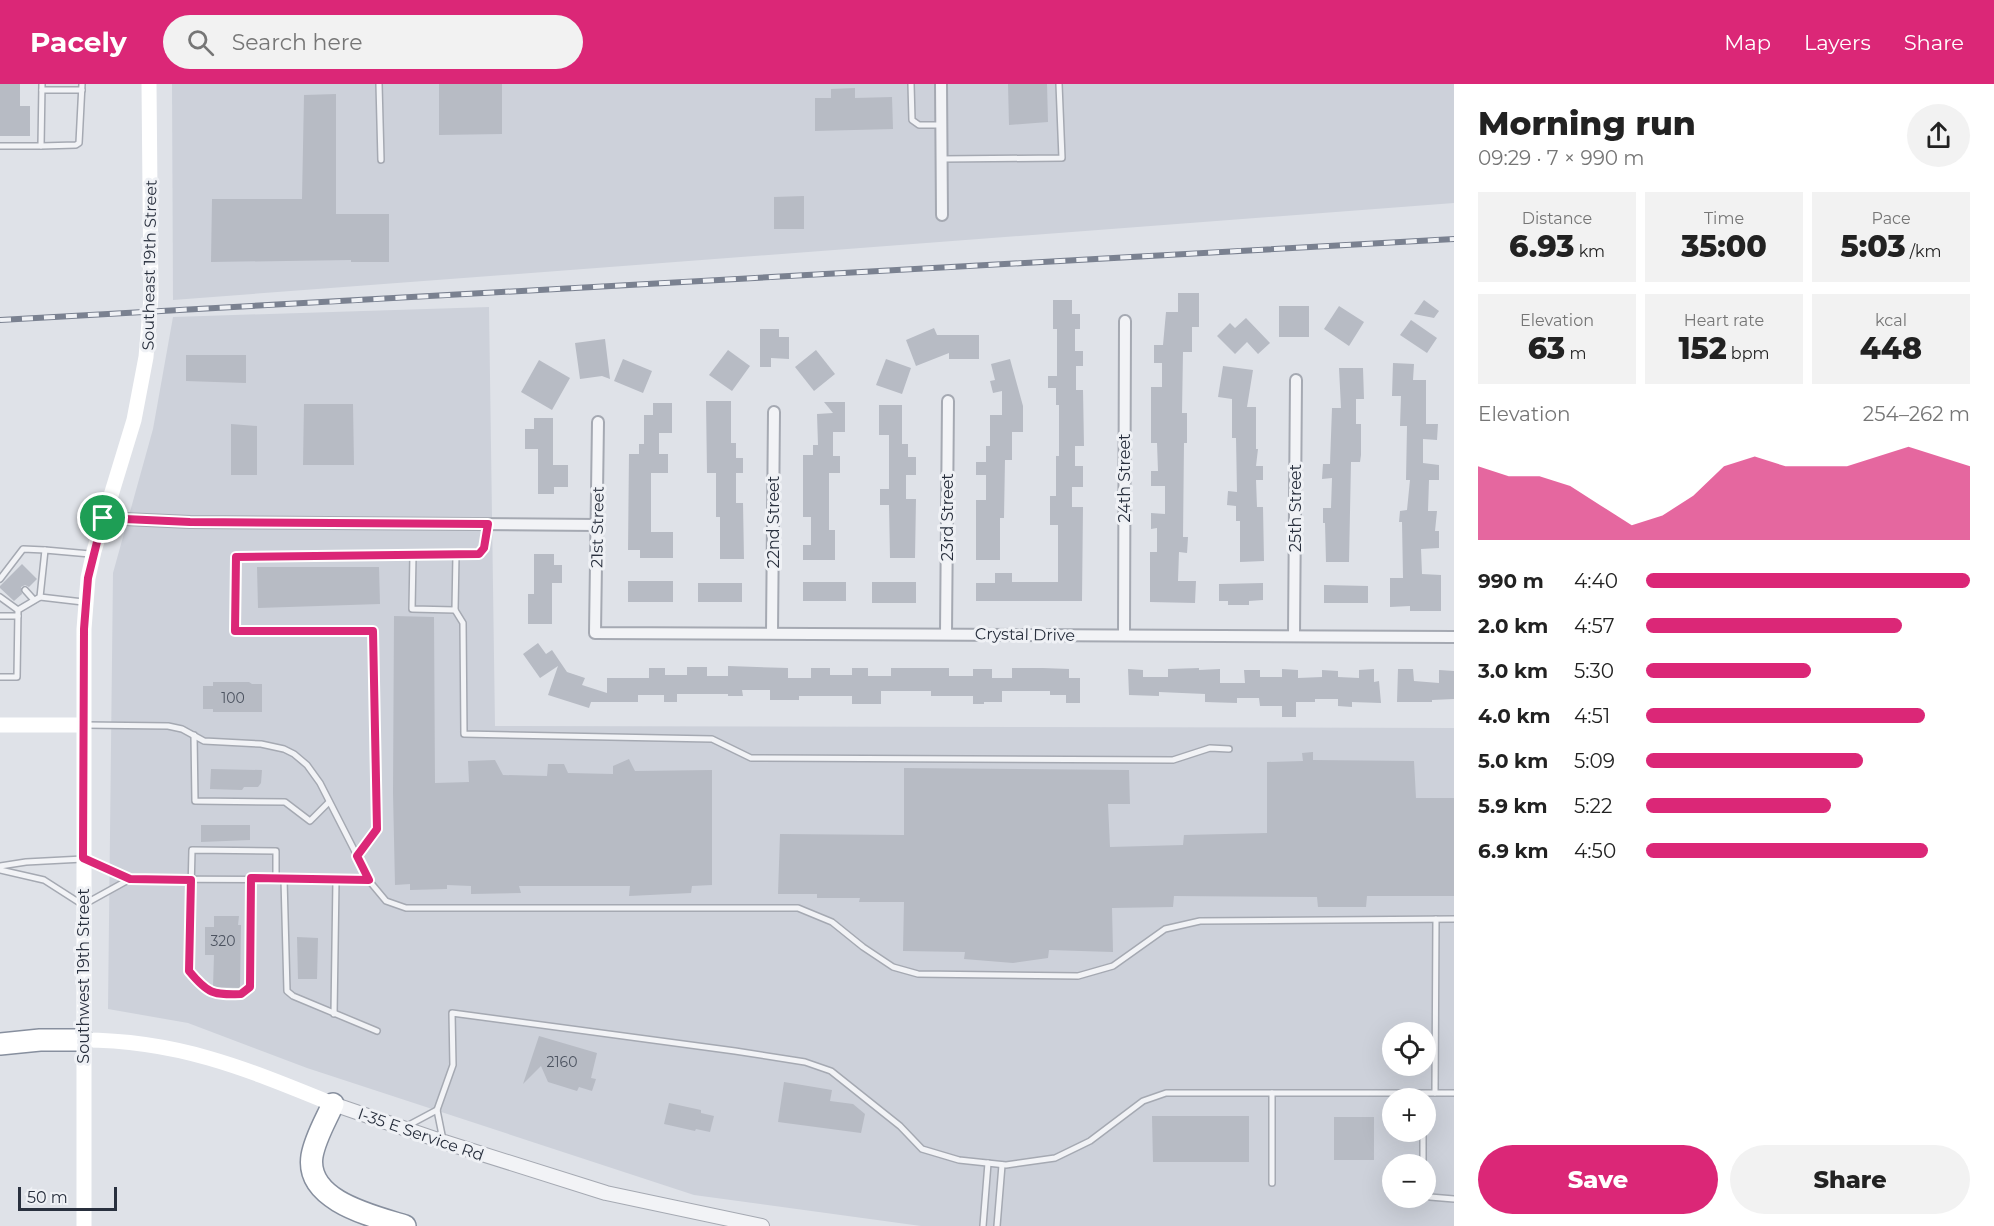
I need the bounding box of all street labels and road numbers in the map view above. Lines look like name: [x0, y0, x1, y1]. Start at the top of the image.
street label: Southeast 19th Street: [139, 179, 160, 351]
street label: 24th Street: [1115, 433, 1134, 523]
street label: 25th Street: [1286, 463, 1305, 552]
street label: 23rd Street: [938, 473, 957, 561]
street label: 22nd Street: [764, 475, 783, 568]
street label: 21st Street: [587, 485, 608, 568]
street label: Crystal Drive: [975, 624, 1075, 645]
street label: Southwest 19th Street: [74, 888, 93, 1064]
street label: I-35 E Service Rd: [355, 1104, 486, 1165]

